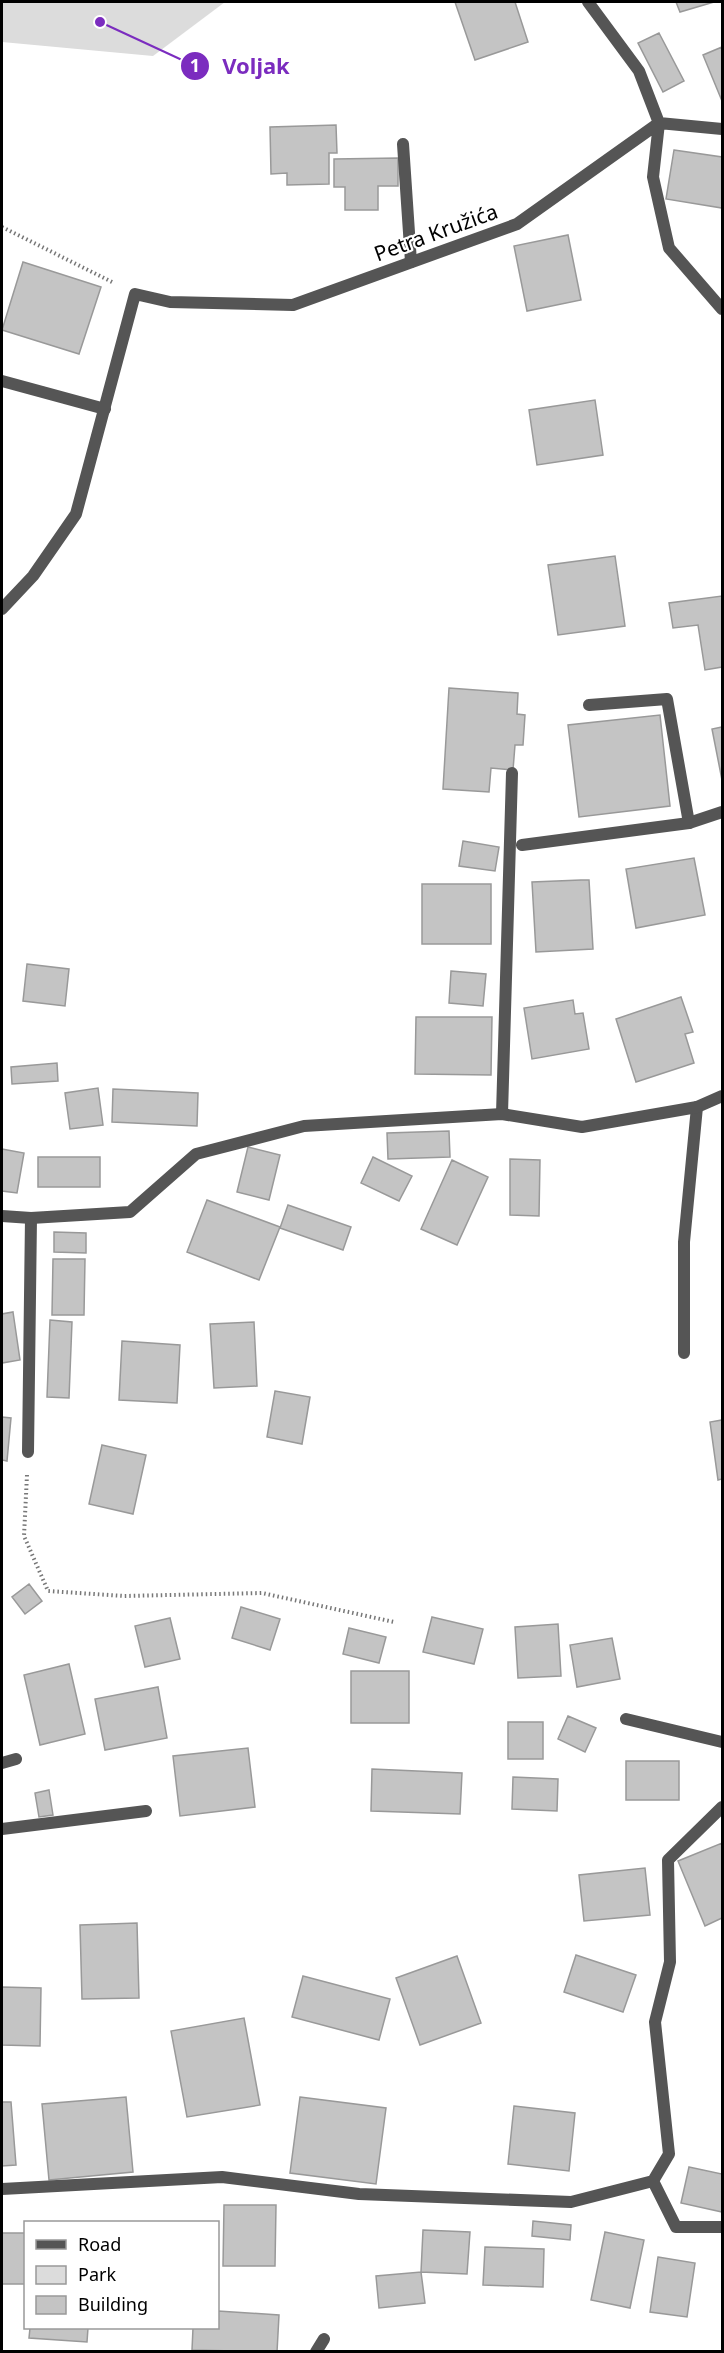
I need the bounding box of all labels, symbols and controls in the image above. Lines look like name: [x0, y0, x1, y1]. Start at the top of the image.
callout: Voljak: [180, 46, 302, 86]
text: Voljak: [222, 50, 290, 80]
text: 1: [190, 53, 200, 77]
street label: Petra Kružića: [370, 197, 501, 267]
legend: [24, 2221, 219, 2329]
text: Road: [78, 2232, 121, 2256]
text: Park: [78, 2262, 116, 2286]
text: Building: [78, 2292, 148, 2316]

